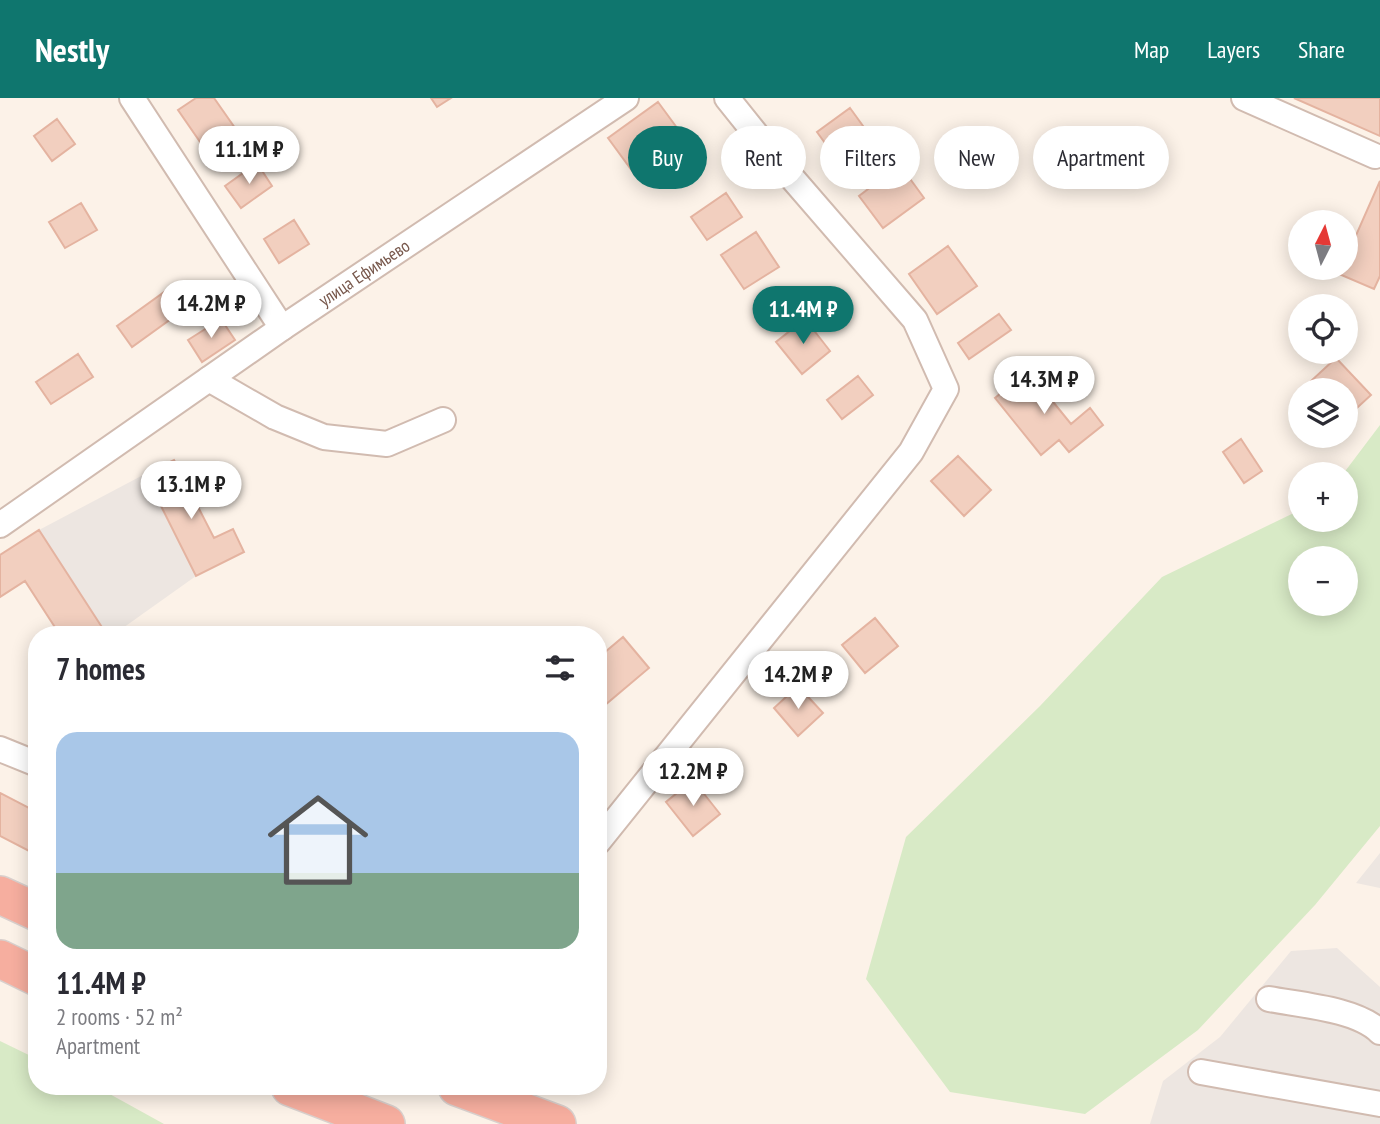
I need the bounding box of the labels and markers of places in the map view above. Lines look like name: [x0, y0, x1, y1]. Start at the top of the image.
pin: 11.1M ₽: [184, 126, 314, 186]
pin: 14.2M ₽: [146, 280, 276, 340]
pin: 11.4M ₽: [738, 286, 868, 346]
pin: 14.3M ₽: [979, 356, 1109, 416]
pin: 13.1M ₽: [126, 462, 256, 521]
pin: 14.2M ₽: [733, 652, 863, 711]
pin: 12.2M ₽: [628, 748, 758, 808]

